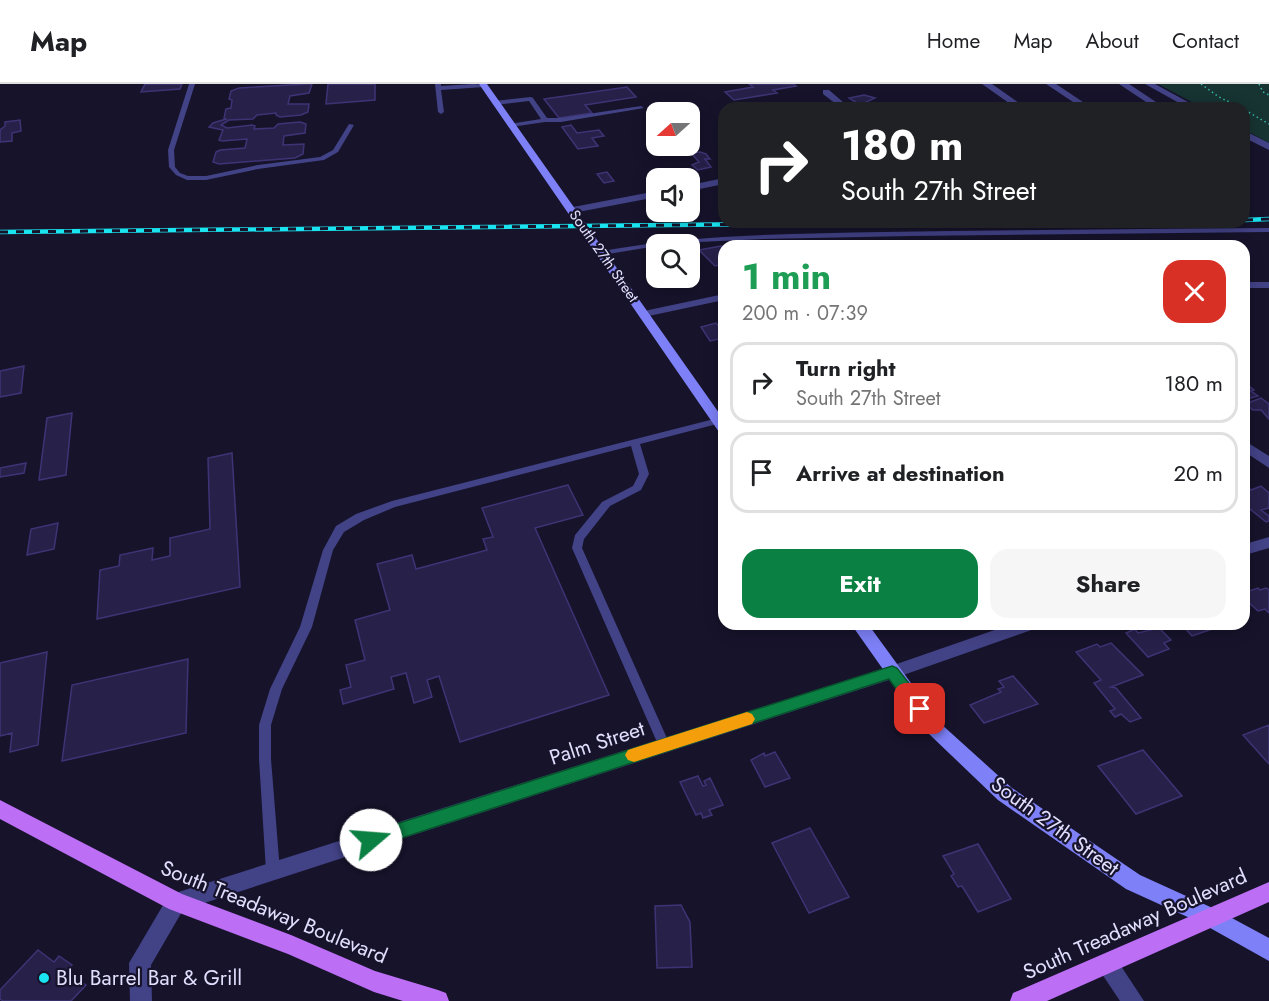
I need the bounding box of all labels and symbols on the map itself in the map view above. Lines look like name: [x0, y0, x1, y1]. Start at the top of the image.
north arrow: [646, 102, 700, 156]
street label: South 27th Street: [564, 205, 644, 307]
pin: [894, 683, 945, 734]
street label: Palm Street: [545, 713, 649, 773]
street label: South 27th Street: [985, 769, 1125, 883]
position arrow: [339, 808, 403, 872]
street label: South Treadaway Boulevard: [156, 853, 392, 971]
street label: South Treadaway Boulevard: [1018, 861, 1252, 987]
place label: Blu Barrel Bar & Grill: [56, 963, 242, 993]
marker: Blu Barrel Bar & Grill: [37, 971, 51, 985]

